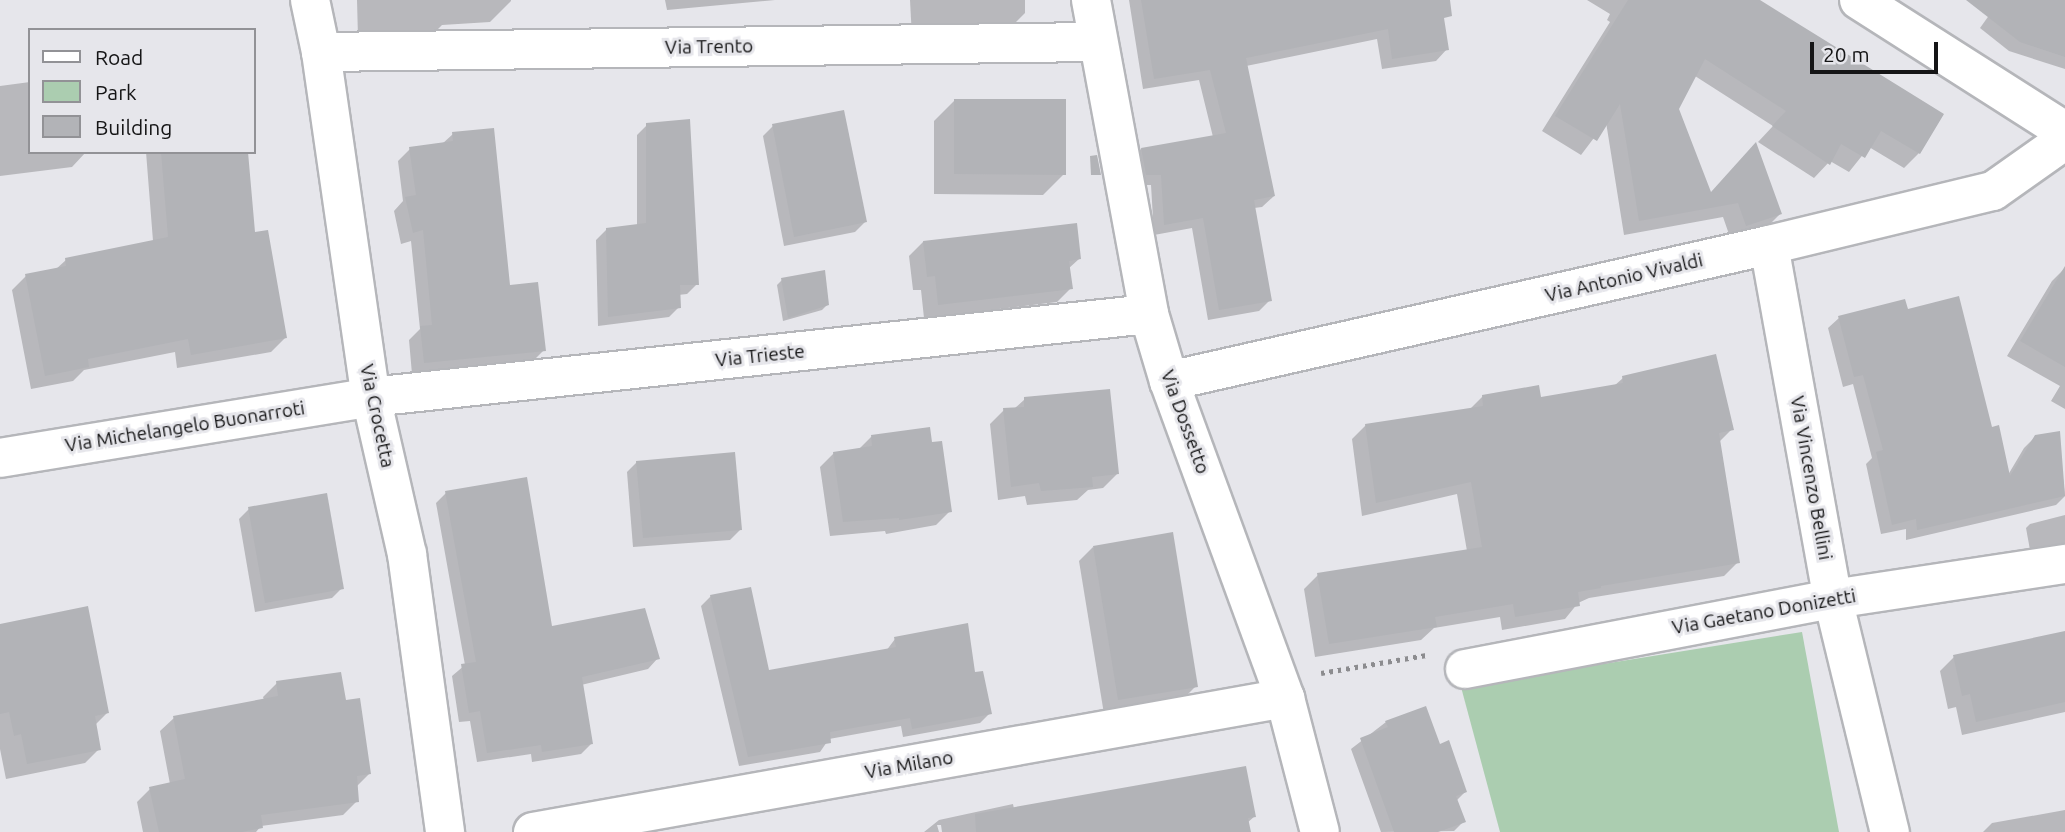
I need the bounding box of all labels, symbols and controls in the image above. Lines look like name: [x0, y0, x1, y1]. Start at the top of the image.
legend: [28, 28, 256, 154]
scale bar: [1813, 28, 1941, 72]
street label: Via Trento: [665, 35, 753, 59]
text: 20 m: [1823, 42, 1870, 66]
text: Road: [95, 45, 143, 69]
text: Park: [95, 80, 137, 104]
text: Building: [95, 115, 172, 139]
street label: Via Antonio Vivaldi: [1543, 249, 1705, 307]
street label: Via Trieste: [714, 340, 806, 372]
street label: Via Crocetta: [355, 362, 399, 470]
street label: Via Dossetto: [1156, 367, 1214, 477]
street label: Via Vincenzo Bellini: [1785, 394, 1837, 562]
street label: Via Michelangelo Buonarroti: [63, 397, 307, 457]
street label: Via Gaetano Donizetti: [1670, 585, 1858, 639]
street label: Via Milano: [863, 746, 955, 784]

